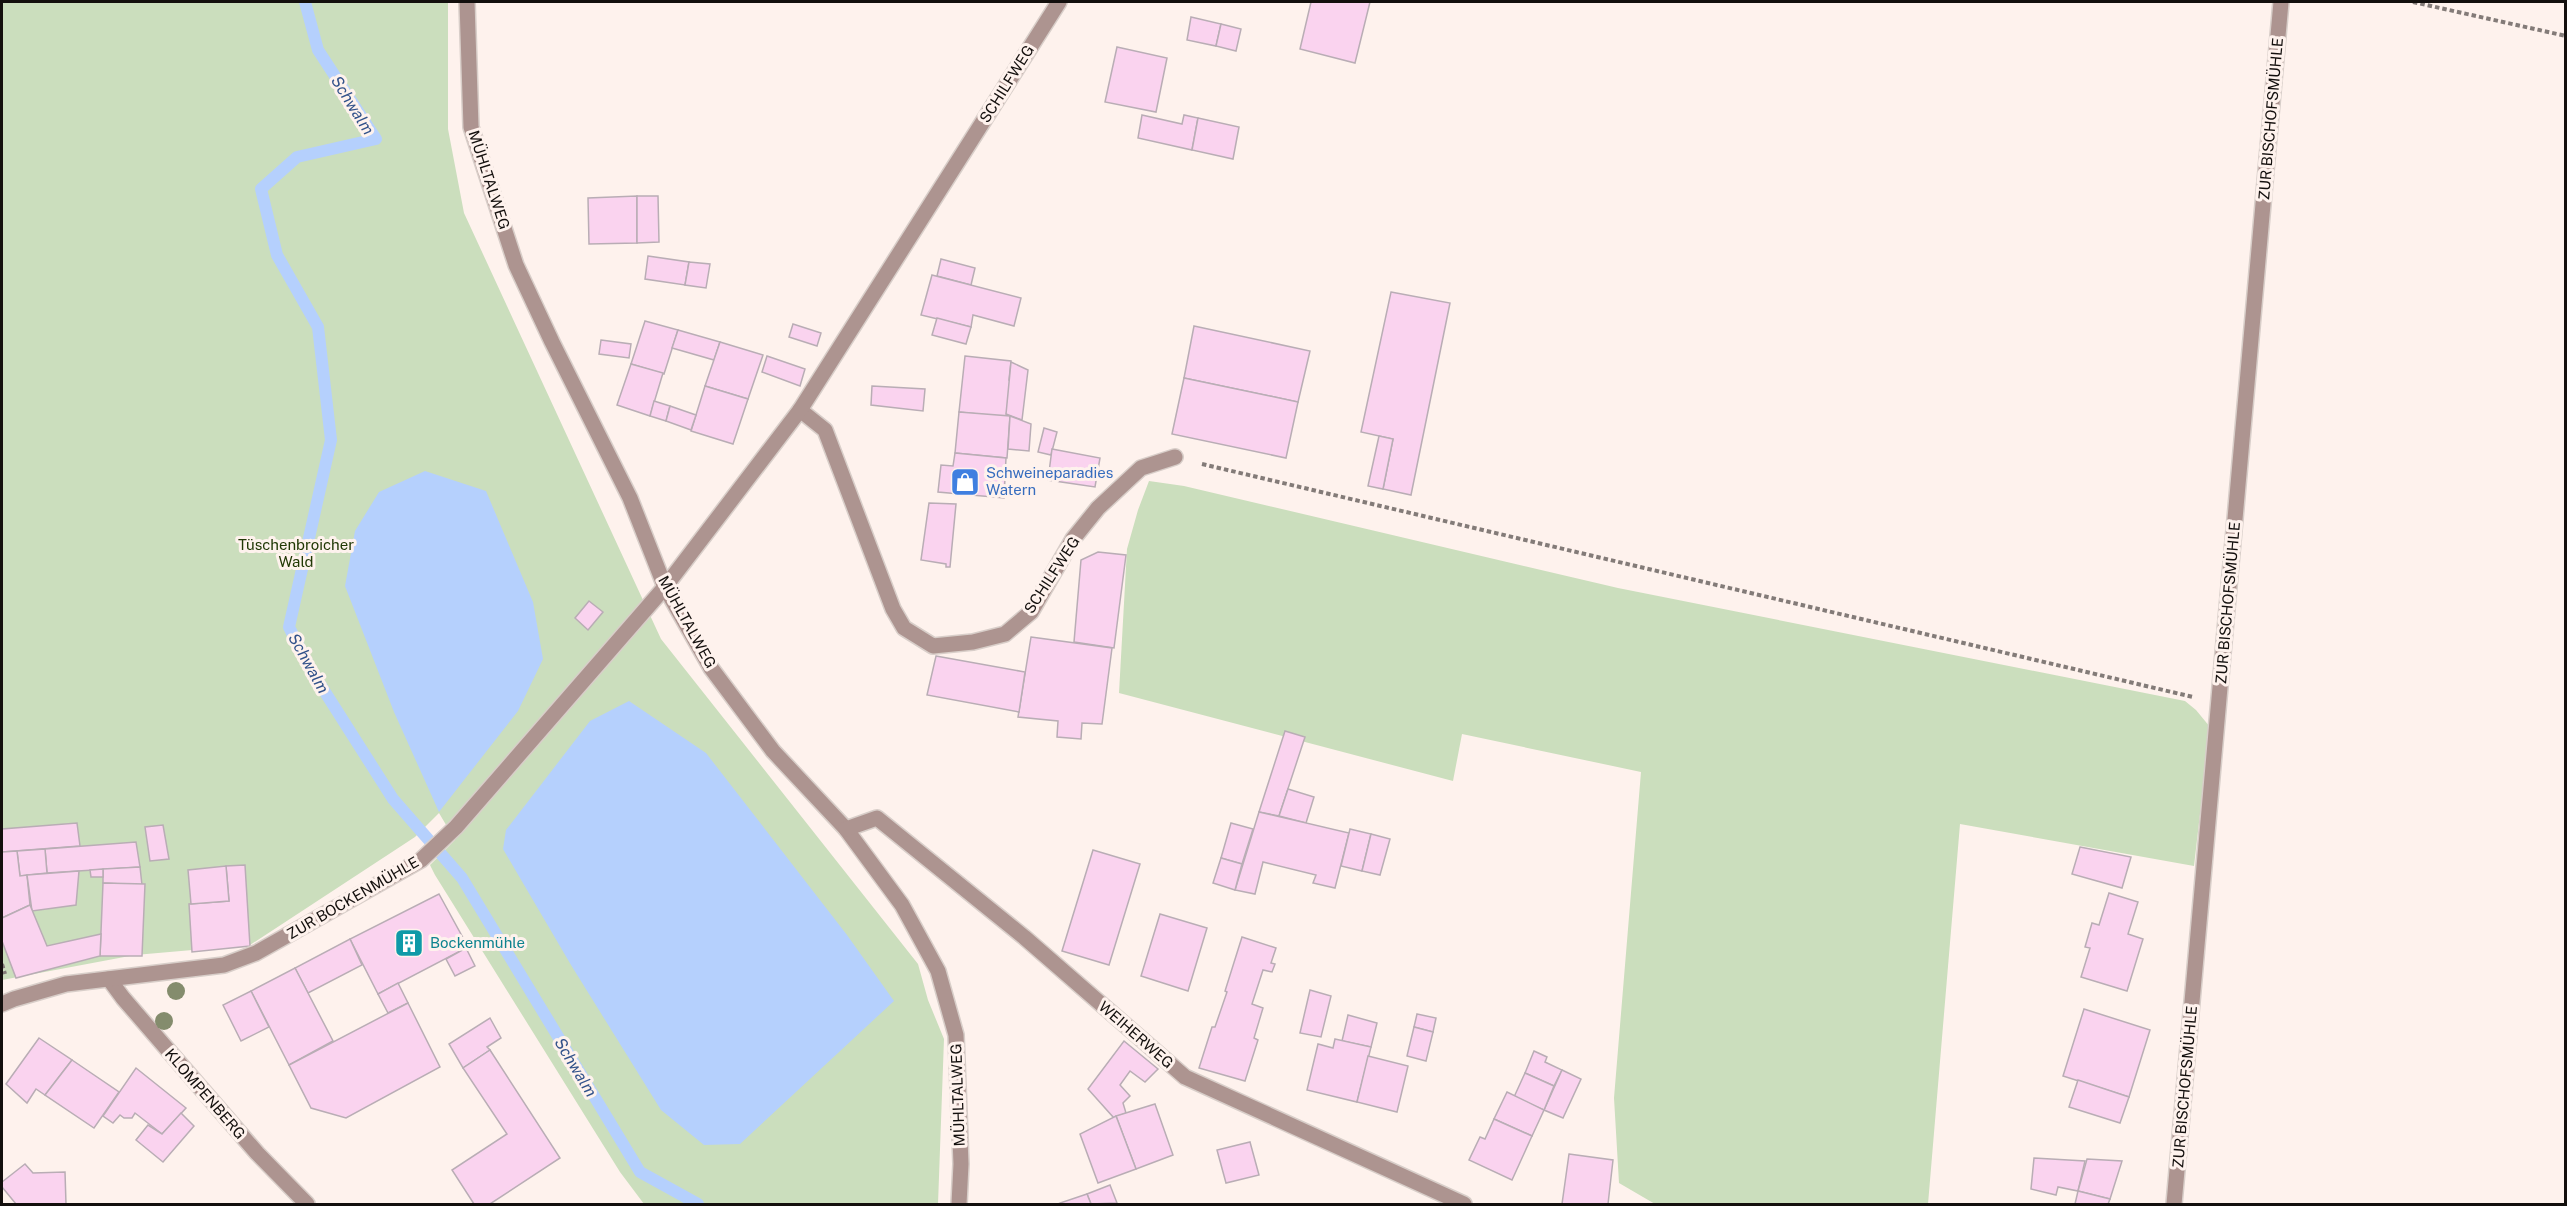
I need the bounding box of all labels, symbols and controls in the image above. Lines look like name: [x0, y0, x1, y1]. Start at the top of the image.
street label: ZUR BISCHOFSMÜHLE: [2254, 37, 2286, 201]
street label: SCHILFWEG: [976, 42, 1037, 126]
water label: Schwalm: [327, 72, 378, 138]
street label: MÜHLTALWEG: [465, 128, 514, 231]
place label: Schweineparadies Watern: [986, 464, 1113, 498]
shop icon: Schweineparadies Watern: [949, 466, 981, 498]
street label: ZUR BISCHOFSMÜHLE: [2211, 521, 2243, 685]
street label: SCHILFWEG: [1020, 533, 1083, 616]
park label: Tüschenbroicher Wald: [238, 536, 354, 570]
street label: MÜHLTALWEG: [655, 572, 721, 671]
water label: Schwalm: [284, 630, 333, 697]
street label: ZUR BOCKENMÜHLE: [283, 852, 422, 942]
building icon: Bockenmühle: [393, 927, 425, 959]
place label: Bockenmühle: [430, 934, 525, 951]
street label: WEIHERWEG: [1096, 998, 1177, 1072]
street label: ZUR BISCHOFSMÜHLE: [2168, 1005, 2200, 1169]
water label: Schwalm: [551, 1034, 601, 1100]
street label: MÜHLTALWEG: [946, 1043, 968, 1147]
street label: KLOMPENBERG: [162, 1045, 249, 1142]

